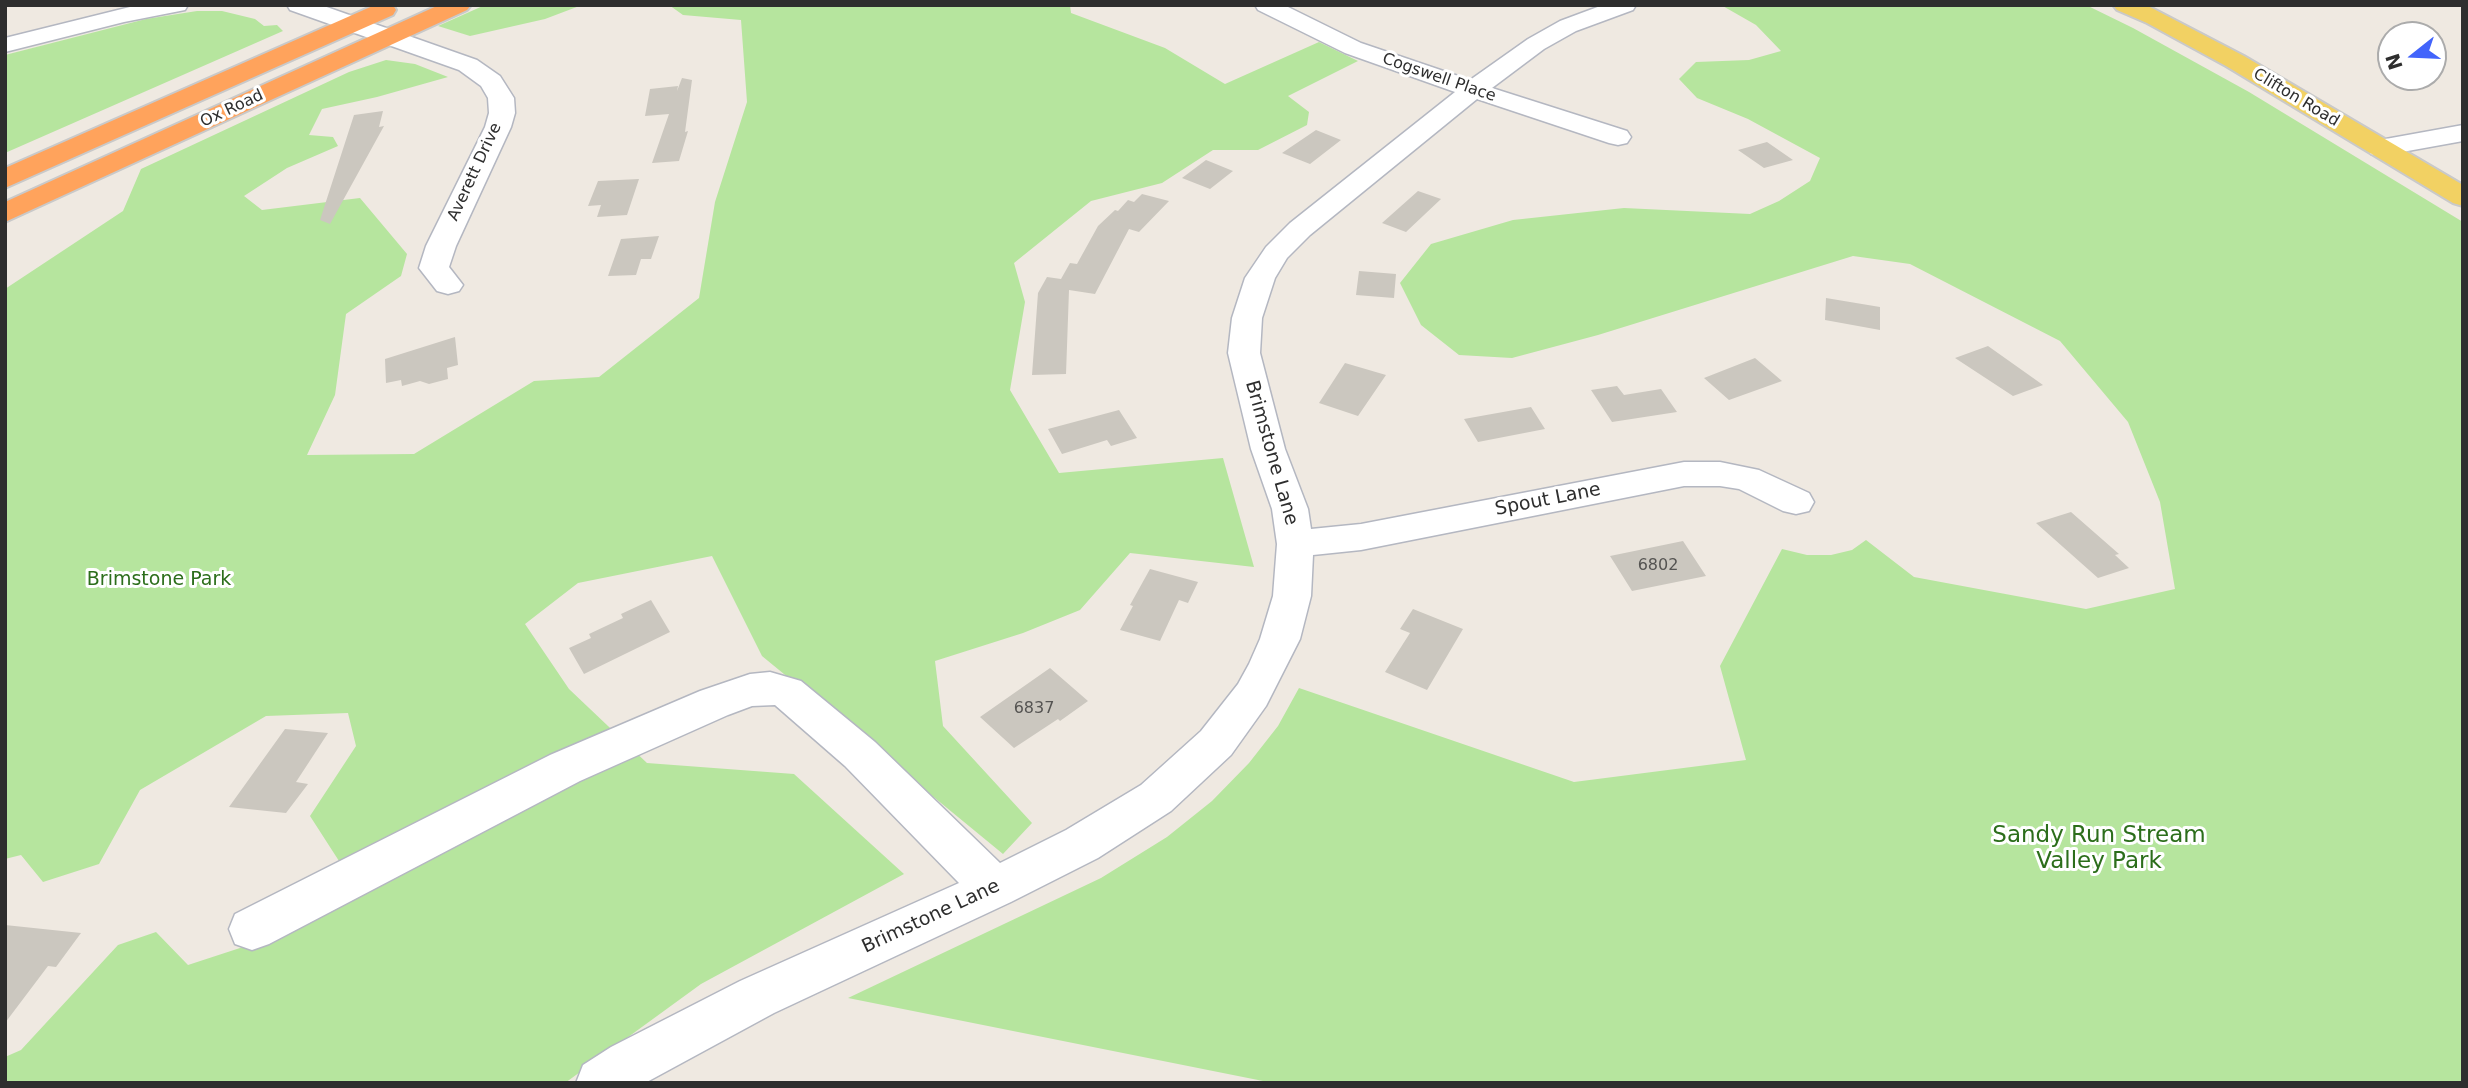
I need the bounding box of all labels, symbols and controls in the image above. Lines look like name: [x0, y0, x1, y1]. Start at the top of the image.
north arrow: [2377, 21, 2447, 91]
street label: Cogswell Place: [1380, 50, 1498, 106]
text: N: [2381, 51, 2407, 73]
street label: Clifton Road: [2250, 65, 2342, 131]
street label: Ox Road: [197, 86, 267, 132]
street label: Averett Drive: [444, 120, 506, 224]
street label: Brimstone Lane: [1239, 378, 1303, 528]
street label: Spout Lane: [1493, 479, 1603, 521]
house number: 6802: [1638, 556, 1678, 576]
park label: Brimstone Park: [87, 569, 231, 591]
house number: 6837: [1014, 699, 1054, 719]
park label: Sandy Run Stream Valley Park: [1992, 822, 2206, 876]
street label: Brimstone Lane: [859, 875, 1003, 959]

